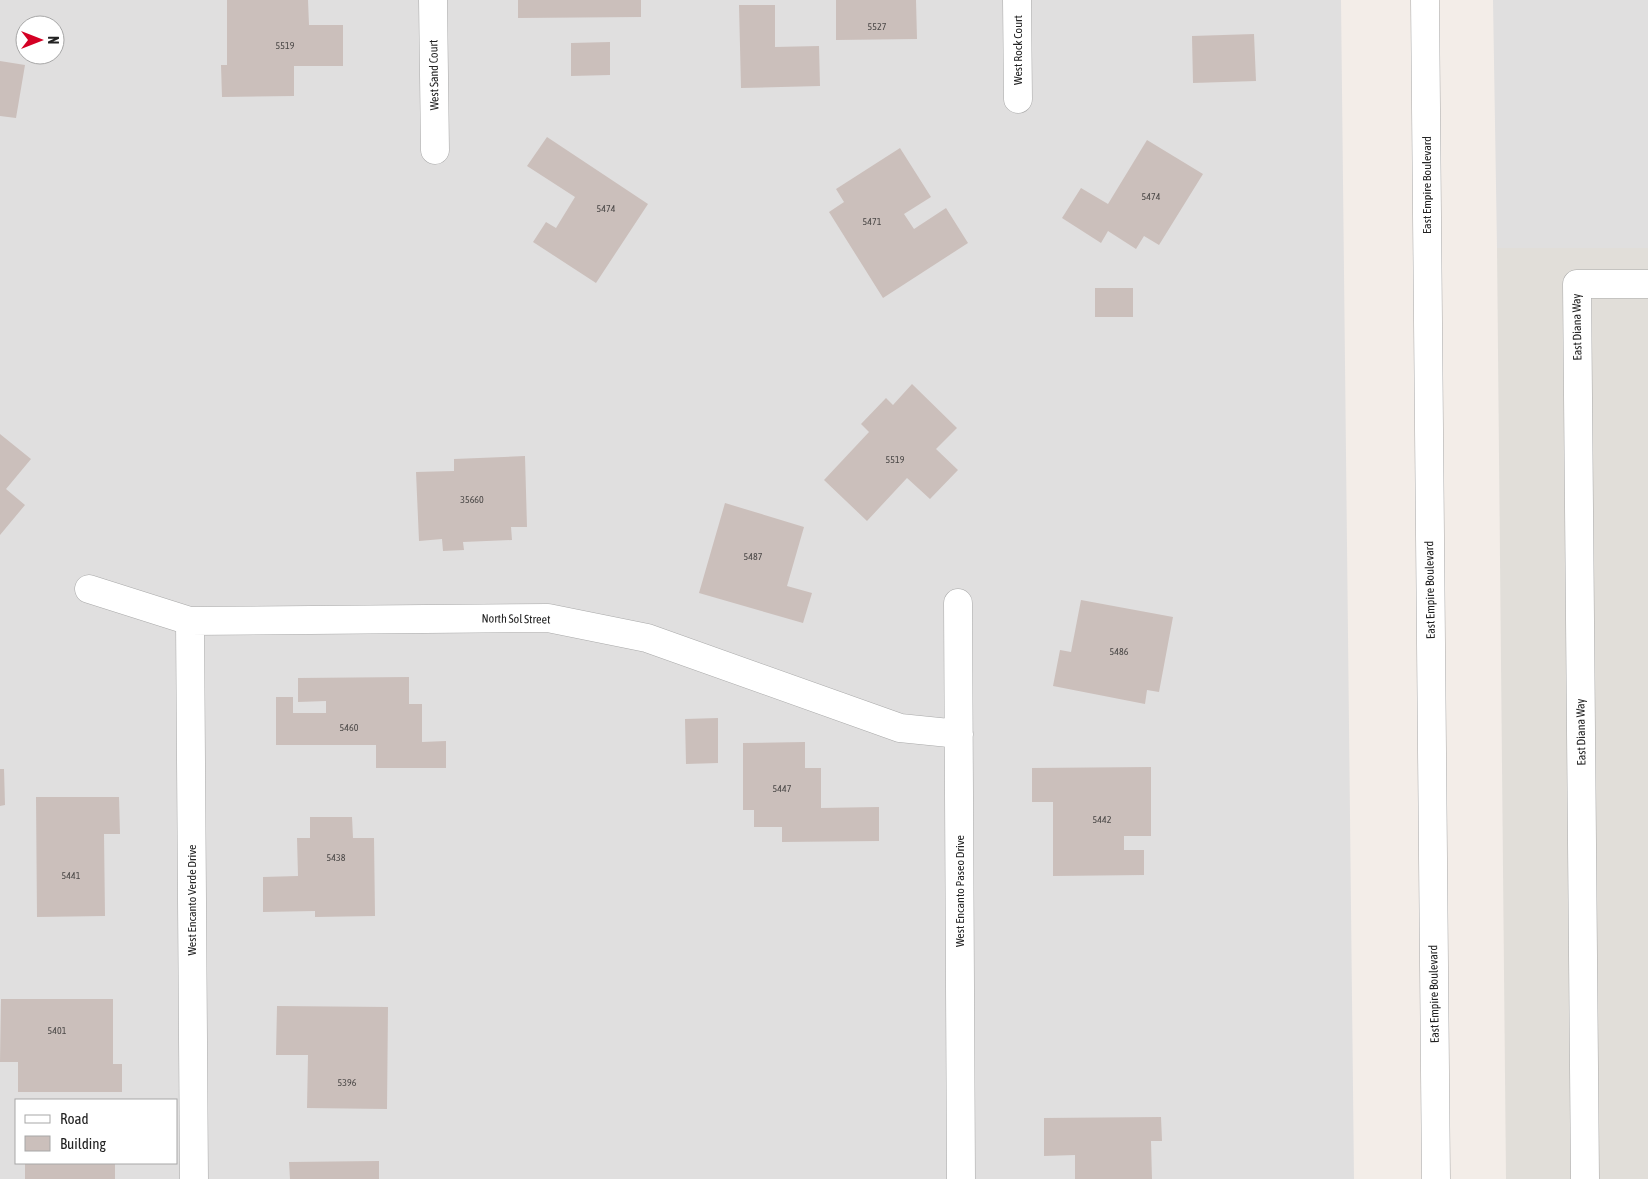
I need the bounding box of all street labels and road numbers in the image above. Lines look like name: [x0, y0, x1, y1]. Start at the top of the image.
street label: West Rock Court: [1011, 15, 1025, 85]
street label: West Sand Court: [426, 39, 442, 110]
street label: East Empire Boulevard: [1420, 136, 1434, 234]
street label: East Diana Way: [1569, 293, 1585, 361]
street label: East Empire Boulevard: [1422, 541, 1438, 639]
street label: North Sol Street: [481, 611, 551, 627]
street label: East Diana Way: [1573, 698, 1589, 766]
street label: West Encanto Paseo Drive: [953, 835, 967, 947]
street label: West Encanto Verde Drive: [185, 844, 199, 956]
street label: East Empire Boulevard: [1426, 945, 1442, 1043]

